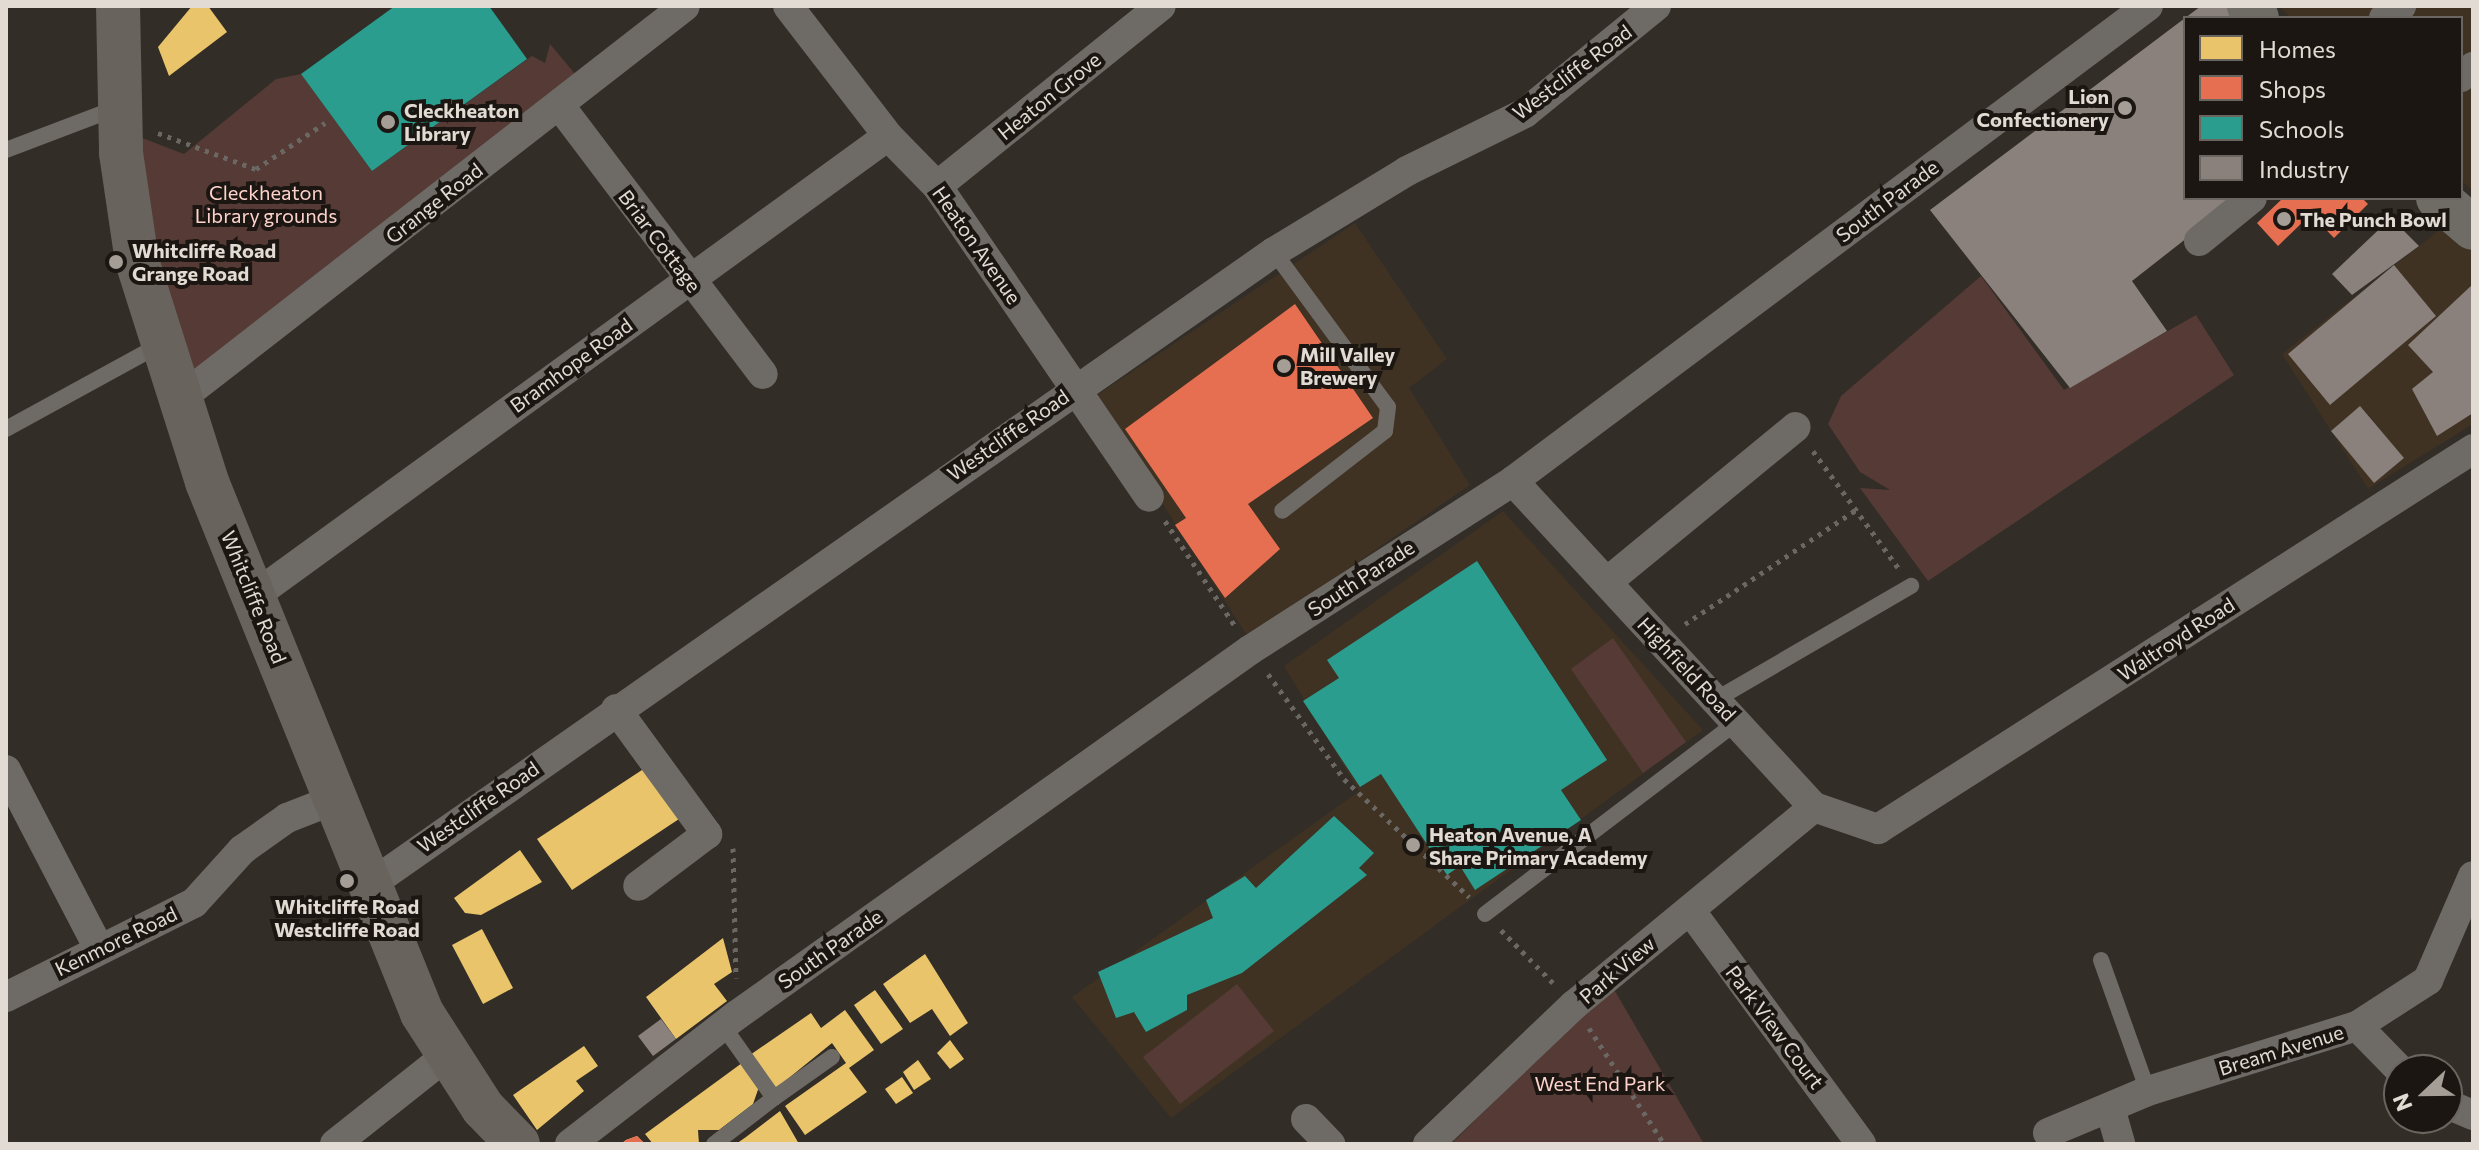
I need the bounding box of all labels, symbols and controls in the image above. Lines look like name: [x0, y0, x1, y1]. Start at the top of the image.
legend: [2183, 16, 2463, 200]
street label: Westcliffe Road: [1508, 19, 1636, 125]
text: Homes: [2259, 34, 2336, 63]
street label: Heaton Grove: [993, 47, 1105, 145]
text: Shops: [2259, 74, 2326, 103]
place label: Lion Confectionery: [1976, 84, 2109, 131]
place label: Cleckheaton Library: [404, 98, 519, 145]
marker: Lion Confectionery: [2116, 99, 2134, 117]
marker: Cleckheaton Library: [379, 113, 397, 131]
text: Schools: [2259, 114, 2344, 143]
text: Industry: [2259, 154, 2349, 183]
street label: South Parade: [1831, 155, 1943, 247]
street label: Grange Road: [381, 158, 487, 248]
park label: Cleckheaton Library grounds: [195, 180, 337, 227]
street label: Heaton Avenue: [928, 182, 1026, 308]
street label: Briar Cottage: [614, 185, 706, 297]
place label: The Punch Bowl: [2300, 207, 2447, 231]
marker: The Punch Bowl: [2275, 210, 2293, 228]
place label: Whitcliffe Road Grange Road: [132, 238, 276, 285]
marker: Whitcliffe Road Grange Road: [107, 253, 125, 271]
street label: Bramhope Road: [505, 313, 637, 417]
place label: Mill Valley Brewery: [1300, 342, 1395, 389]
marker: Mill Valley Brewery: [1275, 357, 1293, 375]
street label: Westcliffe Road: [943, 384, 1073, 486]
street label: Whitcliffe Road: [216, 527, 292, 667]
street label: South Parade: [1303, 535, 1419, 621]
street label: Waltroyd Road: [2113, 592, 2239, 686]
street label: Highfield Road: [1633, 612, 1741, 726]
street label: Westcliffe Road: [413, 756, 543, 858]
place label: Heaton Avenue, A Share Primary Academy: [1429, 822, 1648, 869]
marker: Heaton Avenue, A Share Primary Academy: [1404, 836, 1422, 854]
marker: Whitcliffe Road Westcliffe Road: [338, 872, 356, 890]
place label: Whitcliffe Road Westcliffe Road: [274, 894, 420, 941]
street label: Kenmore Road: [51, 901, 181, 981]
street label: South Parade: [773, 904, 887, 994]
street label: Park View: [1574, 932, 1660, 1008]
street label: Park View Court: [1721, 961, 1829, 1093]
street label: Bream Avenue: [2216, 1020, 2346, 1080]
north arrow: [2383, 1054, 2463, 1134]
park label: West End Park: [1534, 1071, 1666, 1095]
text: N: [2387, 1090, 2418, 1115]

